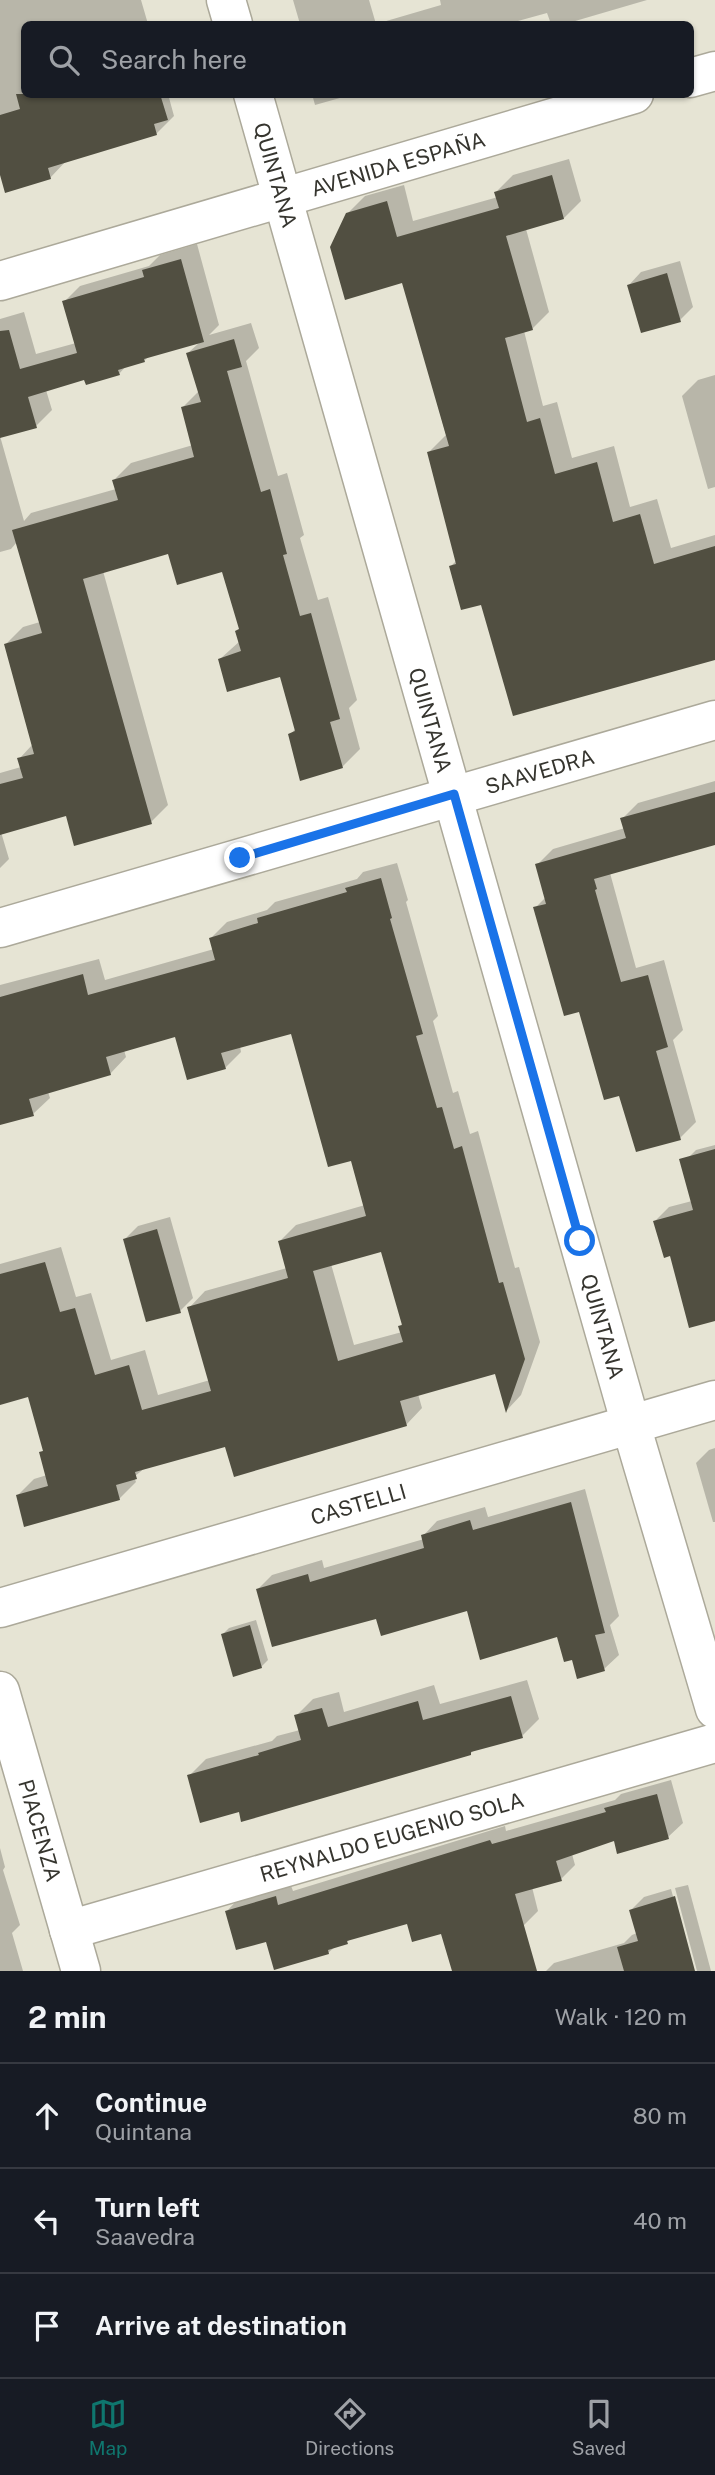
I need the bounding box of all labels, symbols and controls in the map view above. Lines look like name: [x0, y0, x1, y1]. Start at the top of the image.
search box: [21, 21, 694, 98]
icon: search: [45, 41, 83, 79]
text: Search here: [101, 44, 247, 75]
street label: QUINTANA: [249, 119, 303, 230]
street label: AVENIDA ESPAÑA: [308, 126, 488, 201]
street label: QUINTANA: [404, 665, 458, 776]
street label: SAAVEDRA: [482, 743, 597, 799]
route end: [224, 842, 255, 873]
route start: [564, 1225, 595, 1256]
street label: QUINTANA: [576, 1271, 630, 1382]
street label: CASTELLI: [307, 1478, 409, 1530]
street label: PIACENZA: [14, 1776, 67, 1884]
street label: REYNALDO EUGENIO SOLA: [257, 1786, 527, 1887]
text: 2 min: [28, 1999, 107, 2035]
text: Walk · 120 m: [555, 2003, 687, 2030]
text: Continue: [95, 2087, 207, 2118]
icon: ahead: [28, 2097, 66, 2135]
text: 80 m: [633, 2102, 687, 2129]
text: Quintana: [95, 2118, 192, 2145]
text: Turn left: [95, 2192, 200, 2223]
icon: left: [28, 2202, 66, 2240]
text: 40 m: [633, 2207, 687, 2234]
text: Saavedra: [95, 2223, 195, 2250]
icon: arrive: [28, 2307, 66, 2345]
text: Arrive at destination: [95, 2310, 347, 2341]
tab: Map: [89, 2395, 127, 2459]
tab: Directions: [305, 2395, 394, 2459]
tab: Saved: [572, 2395, 626, 2459]

